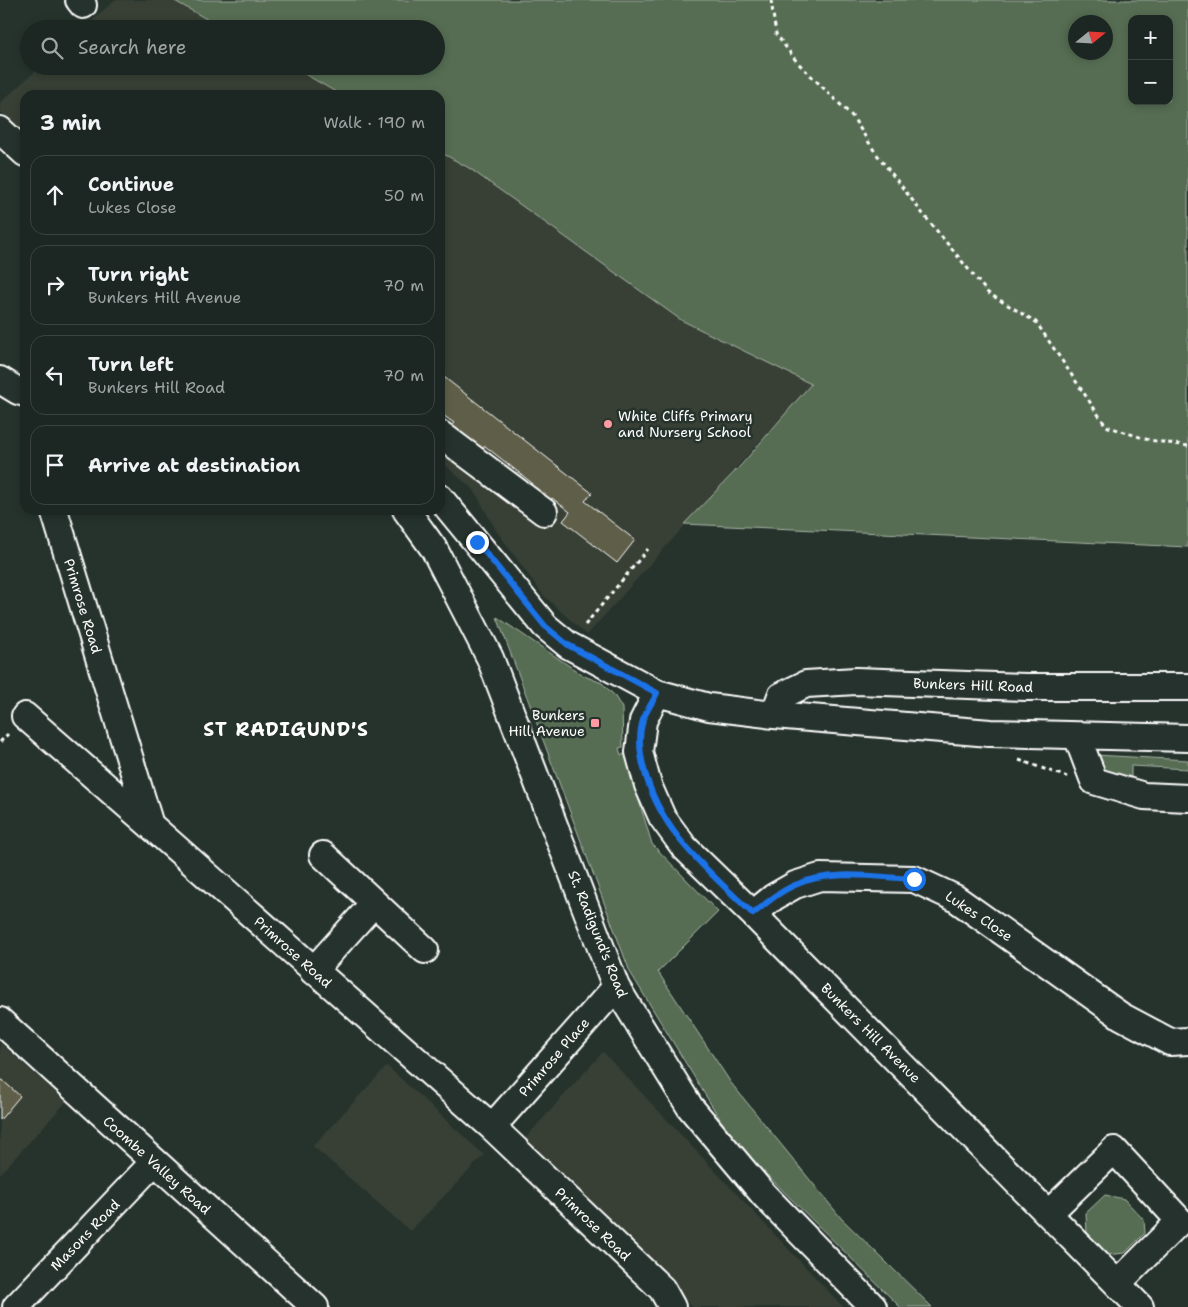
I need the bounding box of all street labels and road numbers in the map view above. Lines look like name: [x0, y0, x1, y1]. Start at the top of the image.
street label: Primrose Road: [60, 556, 106, 656]
street label: Bunkers Hill Road: [913, 674, 1033, 696]
street label: St. Radigund's Road: [564, 868, 632, 1000]
street label: Lukes Close: [942, 887, 1016, 945]
street label: Primrose Road: [250, 912, 336, 992]
street label: Bunkers Hill Avenue: [817, 979, 925, 1087]
street label: Primrose Place: [515, 1014, 593, 1100]
street label: Coombe Valley Road: [99, 1112, 215, 1218]
street label: Primrose Road: [551, 1183, 635, 1265]
street label: Masons Road: [46, 1195, 124, 1275]

